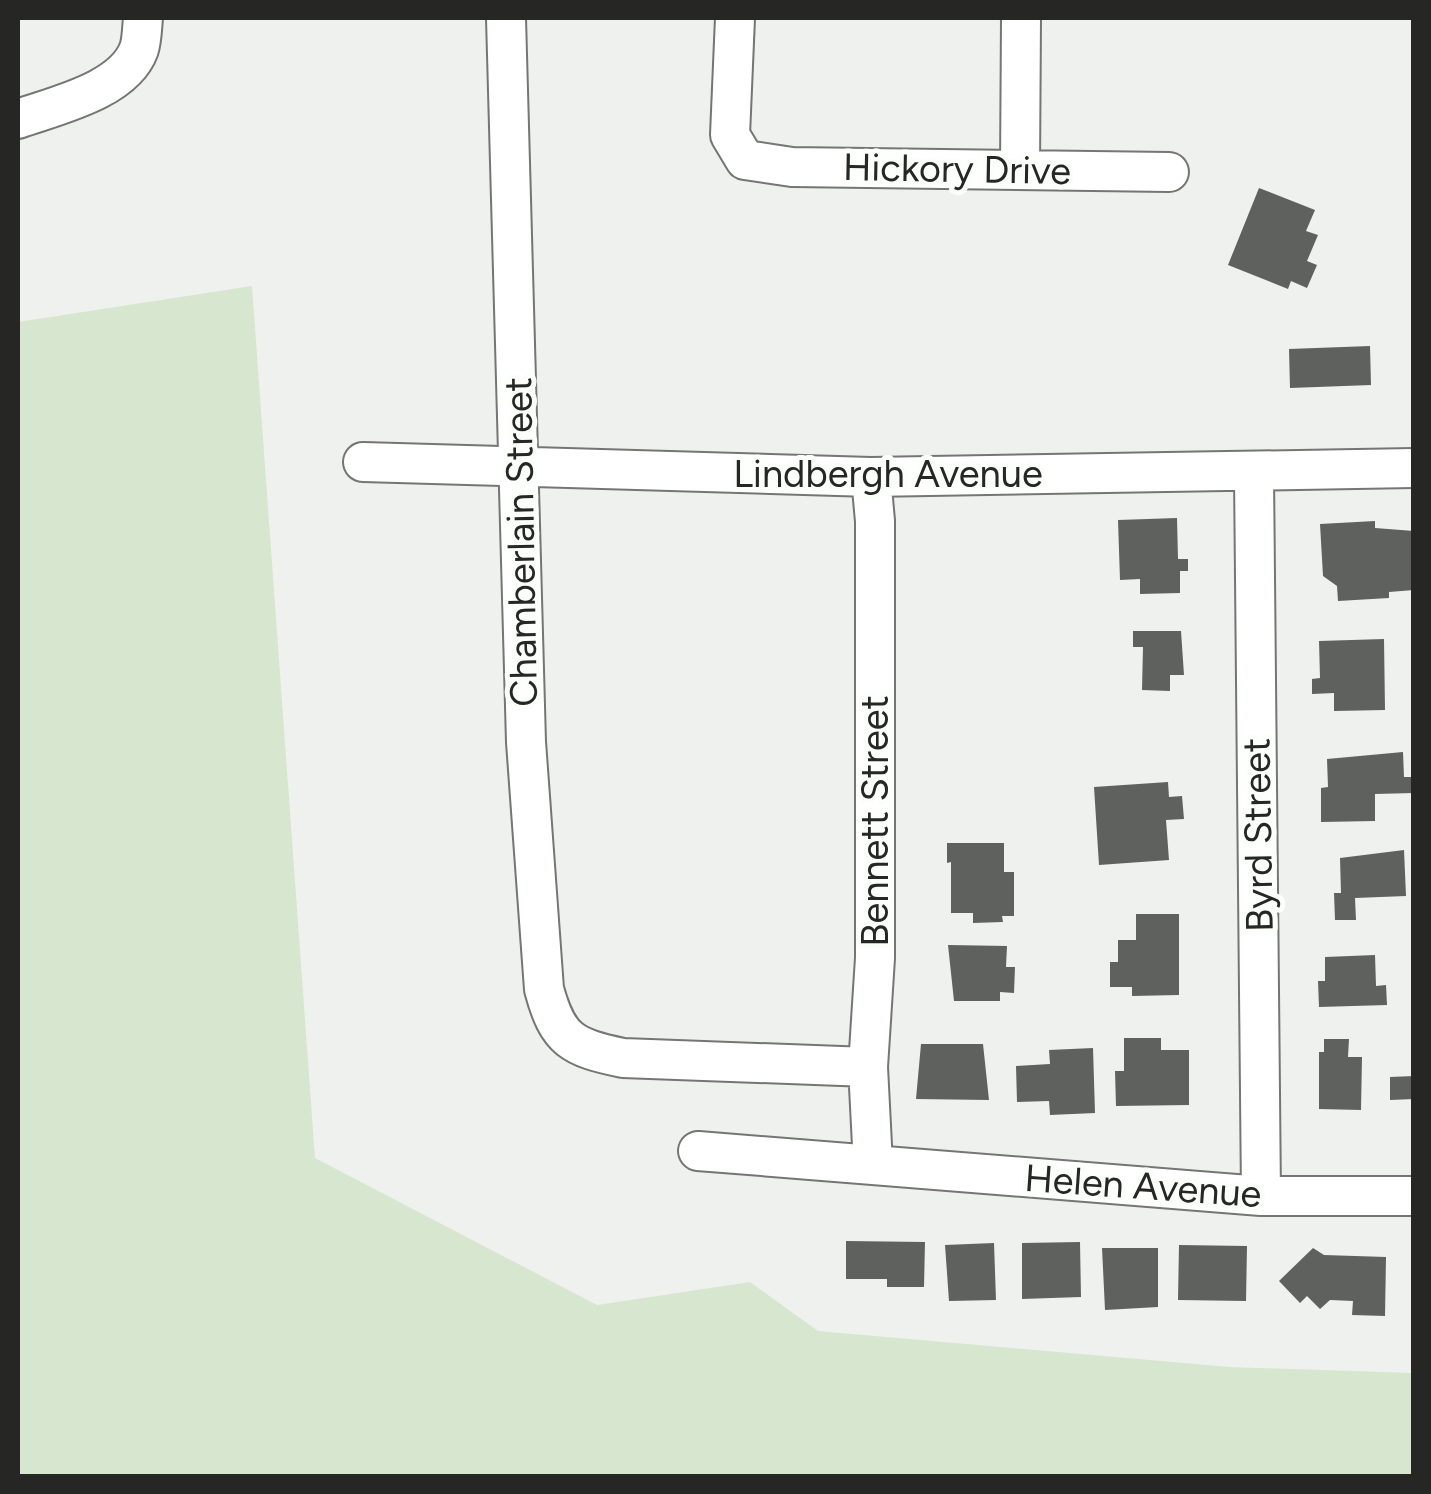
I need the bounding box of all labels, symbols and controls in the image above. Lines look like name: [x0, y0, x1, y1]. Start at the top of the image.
street label: Hickory Drive: [843, 144, 1071, 194]
street label: Chamberlain Street: [495, 377, 547, 707]
street label: Lindbergh Avenue: [733, 451, 1043, 497]
street label: Bennett Street: [852, 695, 898, 947]
street label: Byrd Street: [1233, 738, 1283, 932]
street label: Helen Avenue: [1023, 1155, 1263, 1217]

